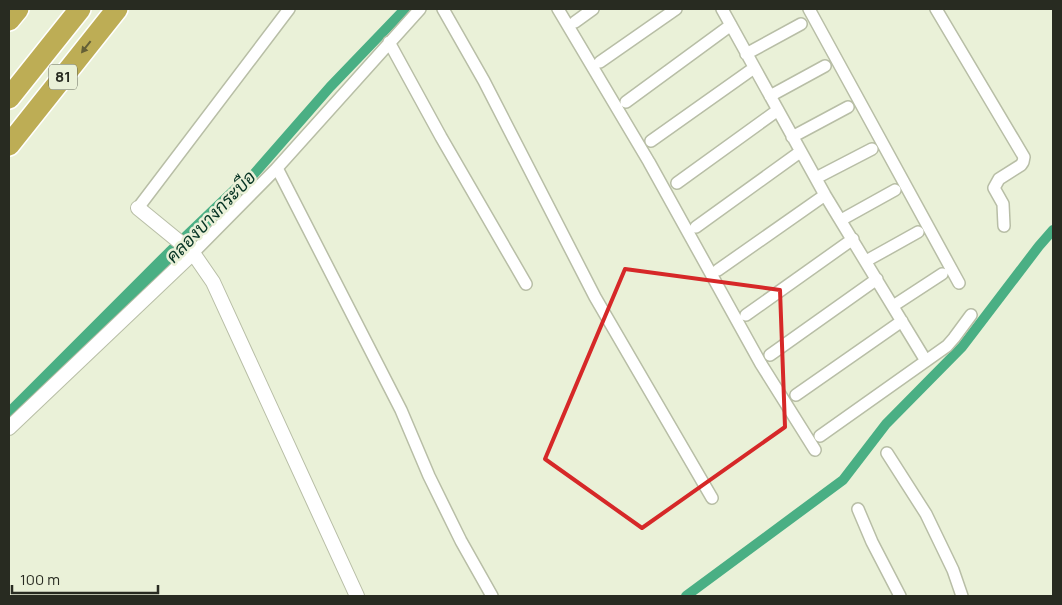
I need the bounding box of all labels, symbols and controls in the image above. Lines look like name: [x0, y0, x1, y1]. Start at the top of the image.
one-way arrow: [81, 40, 92, 53]
road number: 81: [49, 64, 77, 90]
water label: คลองบางกระบือ: [160, 165, 260, 268]
scale bar: [12, 562, 159, 594]
text: 100 m: [20, 569, 60, 590]

